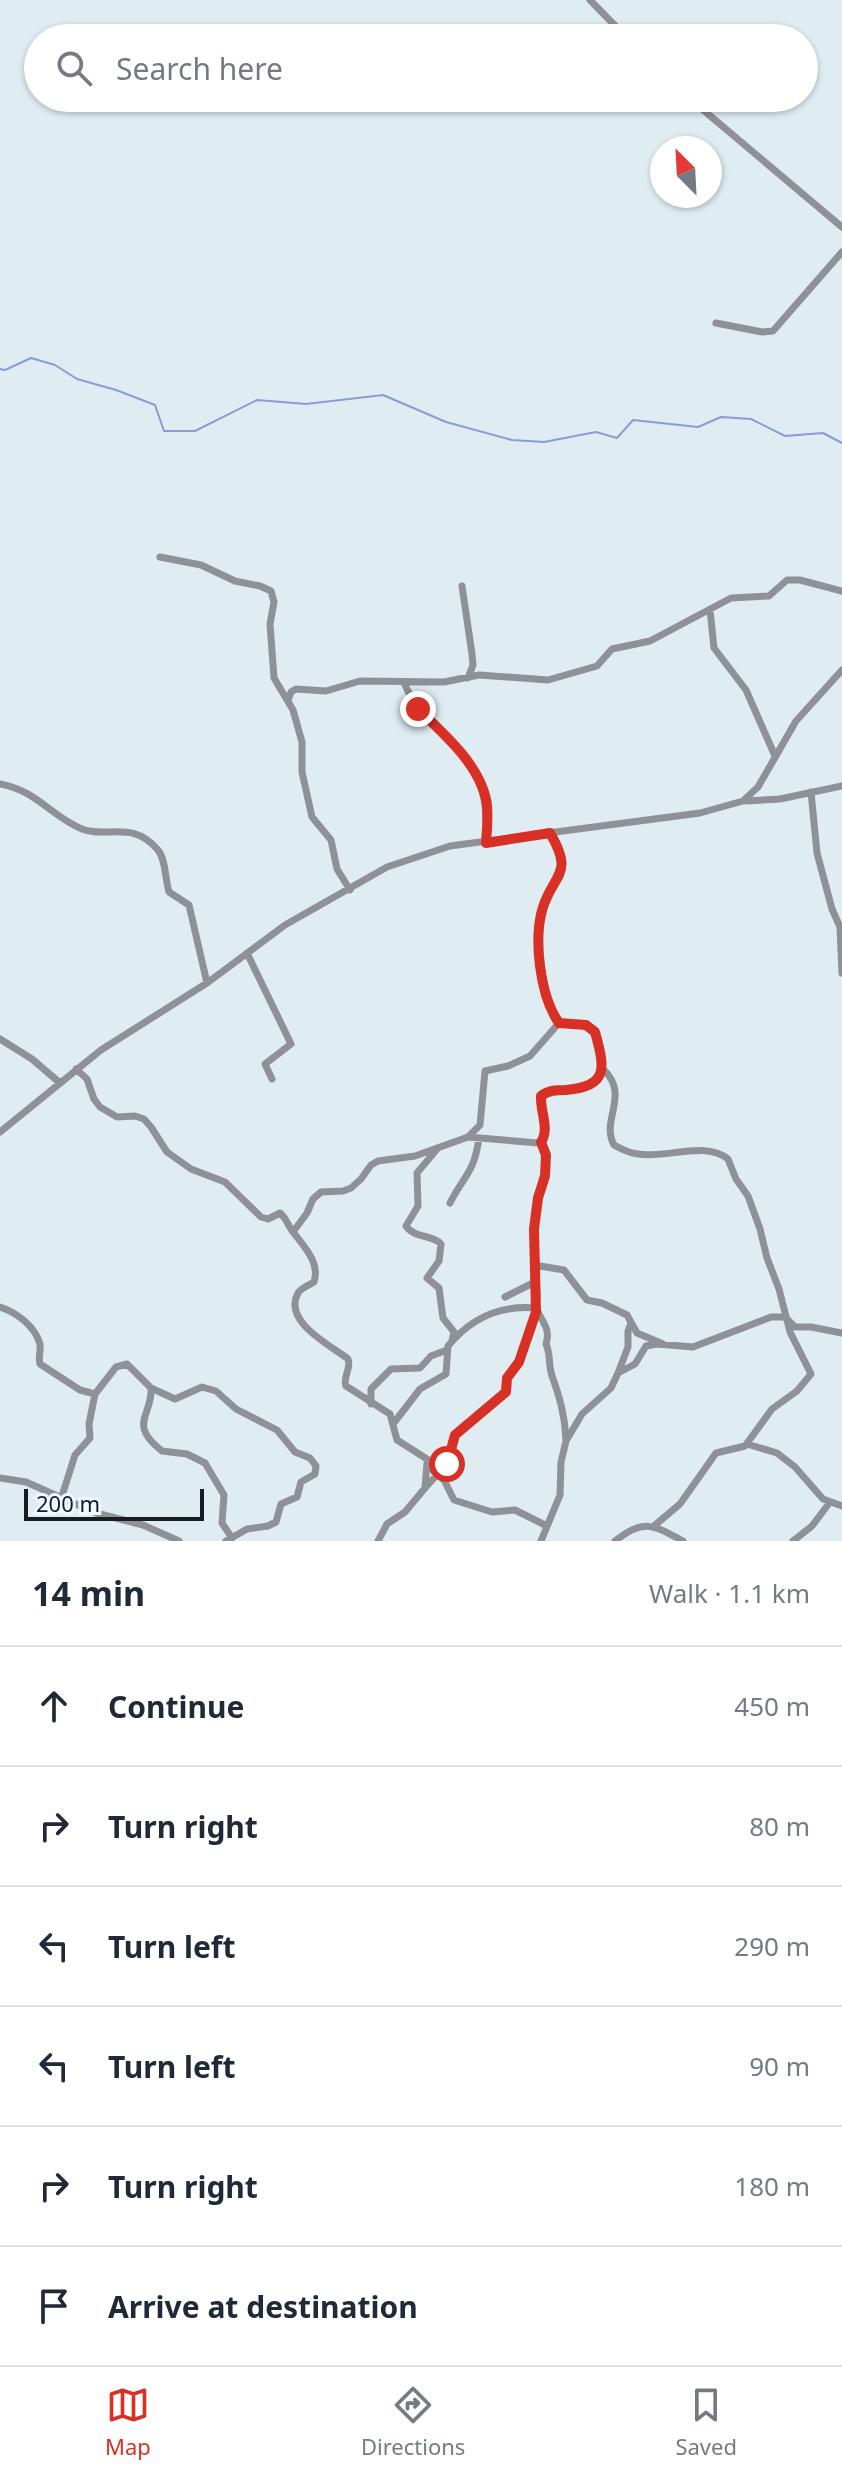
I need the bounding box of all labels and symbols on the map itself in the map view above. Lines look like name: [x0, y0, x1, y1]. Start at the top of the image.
north arrow: [650, 136, 722, 208]
route end: [400, 691, 436, 727]
route start: [429, 1446, 465, 1482]
scale bar: [24, 1485, 204, 1521]

